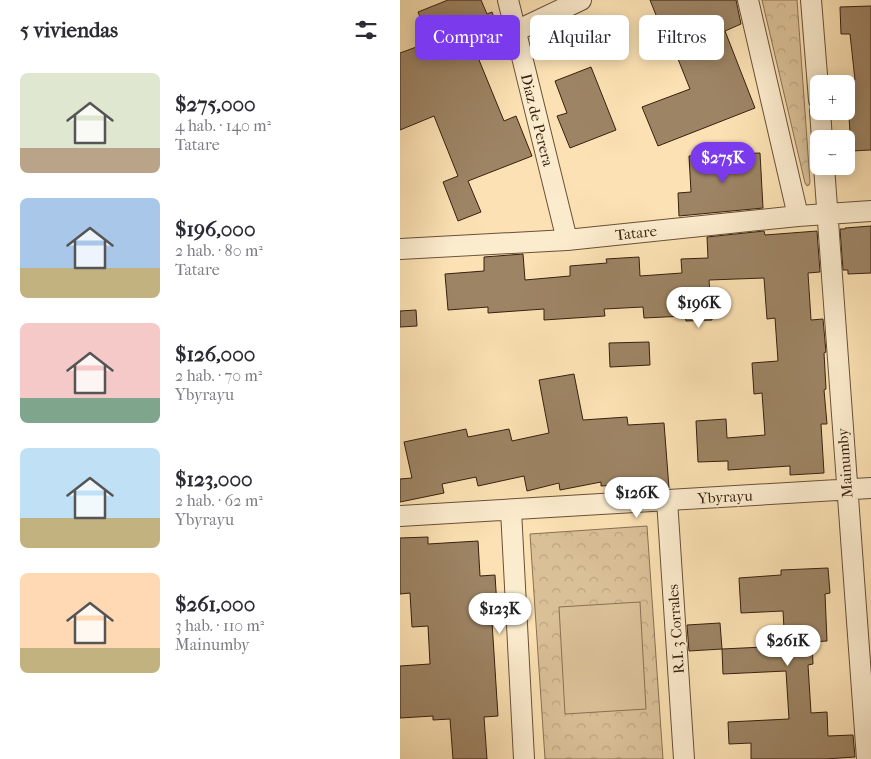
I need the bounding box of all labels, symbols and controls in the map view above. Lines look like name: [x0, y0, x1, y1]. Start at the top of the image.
chip: Comprar: [415, 15, 520, 60]
chip: Alquilar: [530, 15, 629, 60]
chip: Filtros: [639, 15, 724, 60]
icon: filters: [352, 16, 380, 44]
text: 5 viviendas: [20, 18, 118, 42]
street label: Diaz de Perera: [517, 72, 557, 169]
map controls: [810, 75, 855, 175]
button: +: [810, 75, 855, 120]
text: $275,000: [175, 92, 256, 116]
icon: home: [60, 93, 120, 153]
text: 4 hab. · 140 m²: [175, 116, 271, 135]
button: −: [810, 130, 855, 175]
text: Tatare: [175, 135, 220, 154]
pin: $275K: [688, 142, 758, 184]
text: $275K: [701, 148, 745, 167]
text: $196,000: [175, 217, 256, 241]
icon: home: [60, 218, 120, 278]
street label: Tatare: [614, 222, 658, 244]
text: 2 hab. · 80 m²: [175, 241, 263, 260]
text: Tatare: [175, 260, 220, 279]
pin: $196K: [664, 286, 734, 329]
text: $196K: [677, 293, 721, 312]
text: $126,000: [175, 342, 255, 366]
icon: home: [60, 343, 120, 403]
text: 2 hab. · 70 m²: [175, 366, 262, 385]
text: Ybyrayu: [175, 385, 234, 404]
street label: Mainumby: [834, 426, 856, 499]
text: $123,000: [175, 467, 253, 491]
icon: home: [60, 468, 120, 528]
pin: $126K: [602, 476, 672, 519]
text: $126K: [615, 483, 659, 502]
street label: Ybyrayu: [696, 487, 754, 507]
text: 2 hab. · 62 m²: [175, 491, 263, 510]
text: Ybyrayu: [175, 510, 234, 529]
street label: R.I. 3 Corrales: [664, 583, 688, 674]
text: $261,000: [175, 592, 255, 616]
pin: $123K: [465, 592, 535, 635]
icon: home: [60, 593, 120, 653]
text: $123K: [480, 599, 520, 618]
text: 3 hab. · 110 m²: [175, 616, 264, 635]
pin: $261K: [753, 624, 823, 667]
text: $261K: [767, 631, 809, 650]
text: Mainumby: [175, 635, 250, 654]

